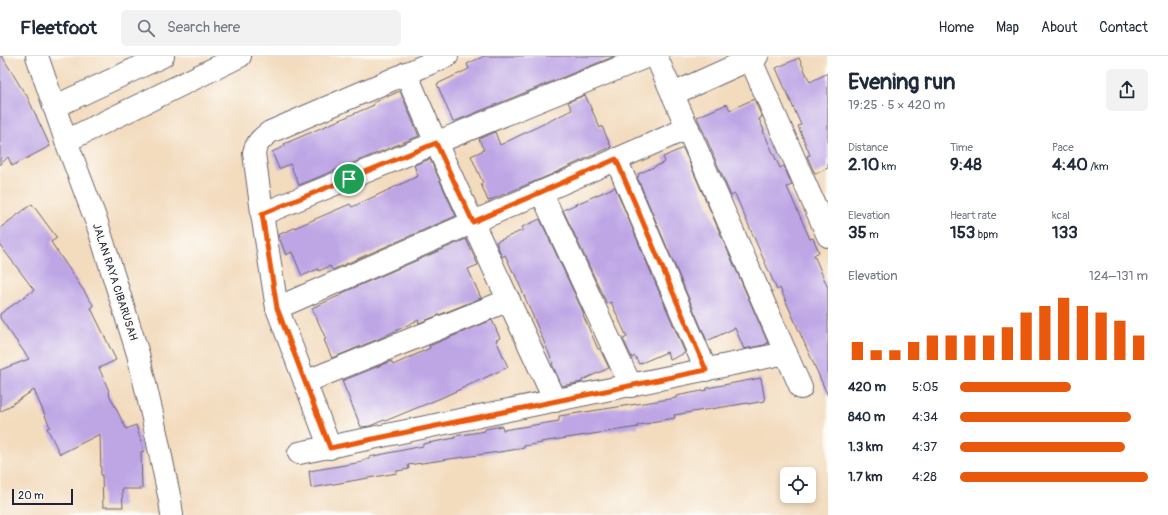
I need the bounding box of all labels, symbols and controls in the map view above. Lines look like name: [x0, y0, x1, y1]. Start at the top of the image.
search box: [121, 10, 401, 46]
text: Fleetfoot: [20, 16, 97, 40]
icon: search: [135, 17, 157, 39]
text: Search here: [167, 18, 240, 37]
text: Home: [939, 19, 974, 36]
text: Map: [996, 19, 1019, 36]
text: About: [1041, 19, 1077, 36]
text: Contact: [1099, 19, 1148, 36]
text: Evening run: [848, 68, 956, 96]
button: share: [1106, 69, 1148, 111]
text: 19:25 · 5 × 420 m: [848, 97, 945, 113]
text: Distance: [848, 141, 888, 154]
text: Time: [950, 141, 973, 154]
text: Pace: [1052, 141, 1074, 154]
text: 2.10: [848, 154, 879, 175]
text: 9:48: [950, 154, 982, 175]
text: 4:40: [1052, 154, 1088, 175]
text: km: [879, 160, 896, 173]
text: /km: [1088, 160, 1109, 173]
pin: [332, 162, 366, 196]
icon: arrive: [338, 168, 360, 190]
text: Elevation: [848, 209, 890, 222]
text: Heart rate: [950, 209, 996, 222]
text: kcal: [1052, 209, 1070, 222]
street label: JALAN RAYA CIBARUSAH: [90, 222, 140, 342]
text: 35: [848, 222, 867, 243]
text: 153: [950, 222, 975, 243]
text: 133: [1052, 222, 1078, 243]
text: m: [867, 228, 879, 241]
text: bpm: [975, 228, 998, 241]
text: Elevation: [848, 268, 898, 284]
text: 124–131 m: [1089, 268, 1148, 284]
text: 420 m: [848, 379, 886, 395]
text: 5:05: [912, 379, 938, 395]
text: 840 m: [848, 409, 885, 425]
text: 4:34: [912, 409, 938, 425]
text: 1.3 km: [848, 439, 883, 455]
text: 4:37: [912, 439, 937, 455]
map controls: [780, 467, 816, 503]
button: locate: [780, 467, 816, 503]
text: 1.7 km: [848, 469, 883, 485]
text: 4:28: [912, 469, 937, 485]
scale bar: [12, 487, 73, 506]
text: 20 m: [18, 489, 44, 502]

